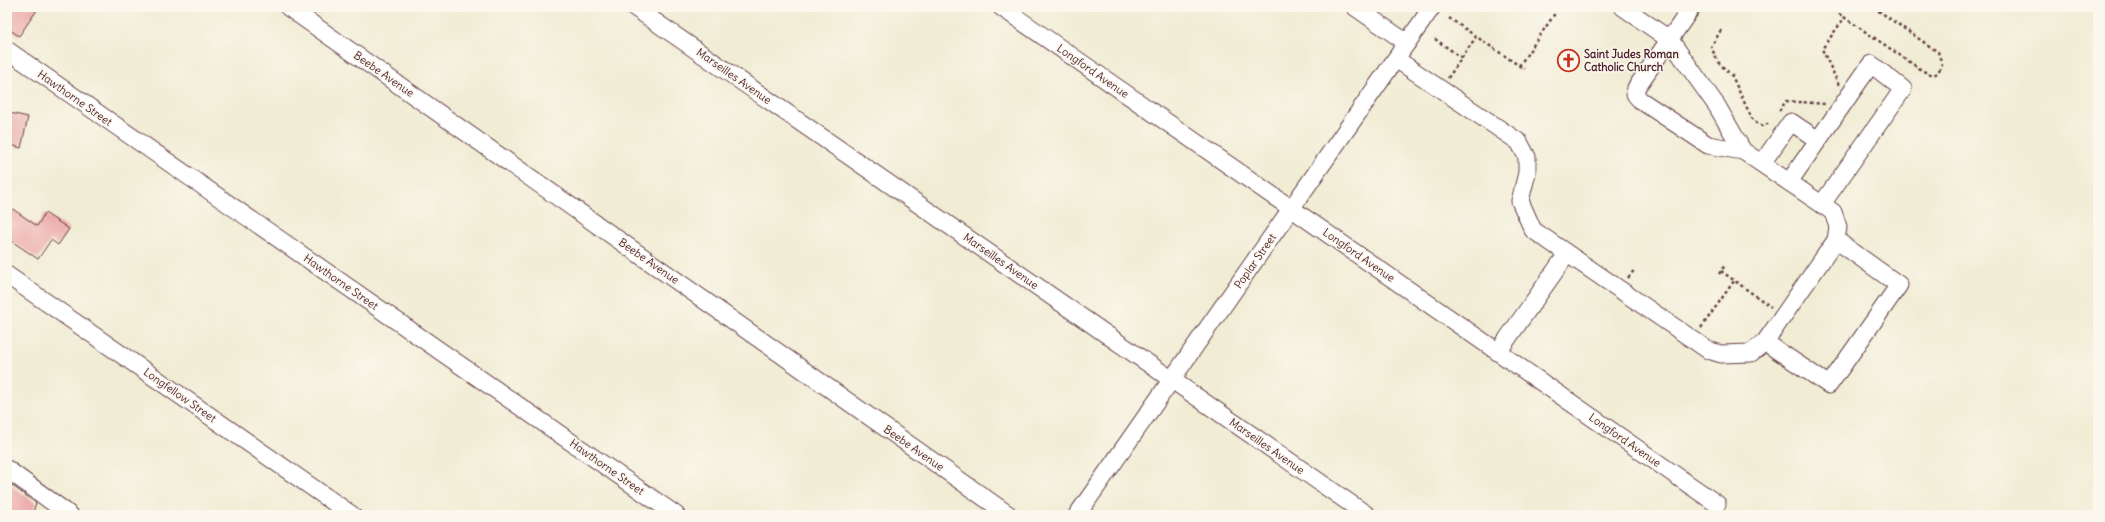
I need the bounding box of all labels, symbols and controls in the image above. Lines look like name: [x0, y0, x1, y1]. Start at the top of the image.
street label: Longford Avenue: [1054, 41, 1132, 101]
street label: Marseilles Avenue: [694, 45, 774, 107]
church icon: Saint Judes Roman Catholic Church: [1556, 47, 1582, 73]
place label: Saint Judes Roman Catholic Church: [1584, 47, 1679, 74]
street label: Beebe Avenue: [351, 48, 417, 100]
street label: Hawthorne Street: [35, 67, 115, 129]
street label: Longford Avenue: [1320, 225, 1398, 285]
street label: Marseilles Avenue: [961, 230, 1041, 292]
street label: Poplar Street: [1231, 231, 1279, 291]
street label: Beebe Avenue: [616, 235, 682, 287]
street label: Hawthorne Street: [301, 251, 381, 313]
street label: Longfellow Street: [141, 365, 219, 425]
street label: Longford Avenue: [1586, 410, 1664, 470]
street label: Marseilles Avenue: [1227, 415, 1307, 477]
street label: Beebe Avenue: [881, 422, 947, 474]
street label: Hawthorne Street: [567, 436, 647, 498]

